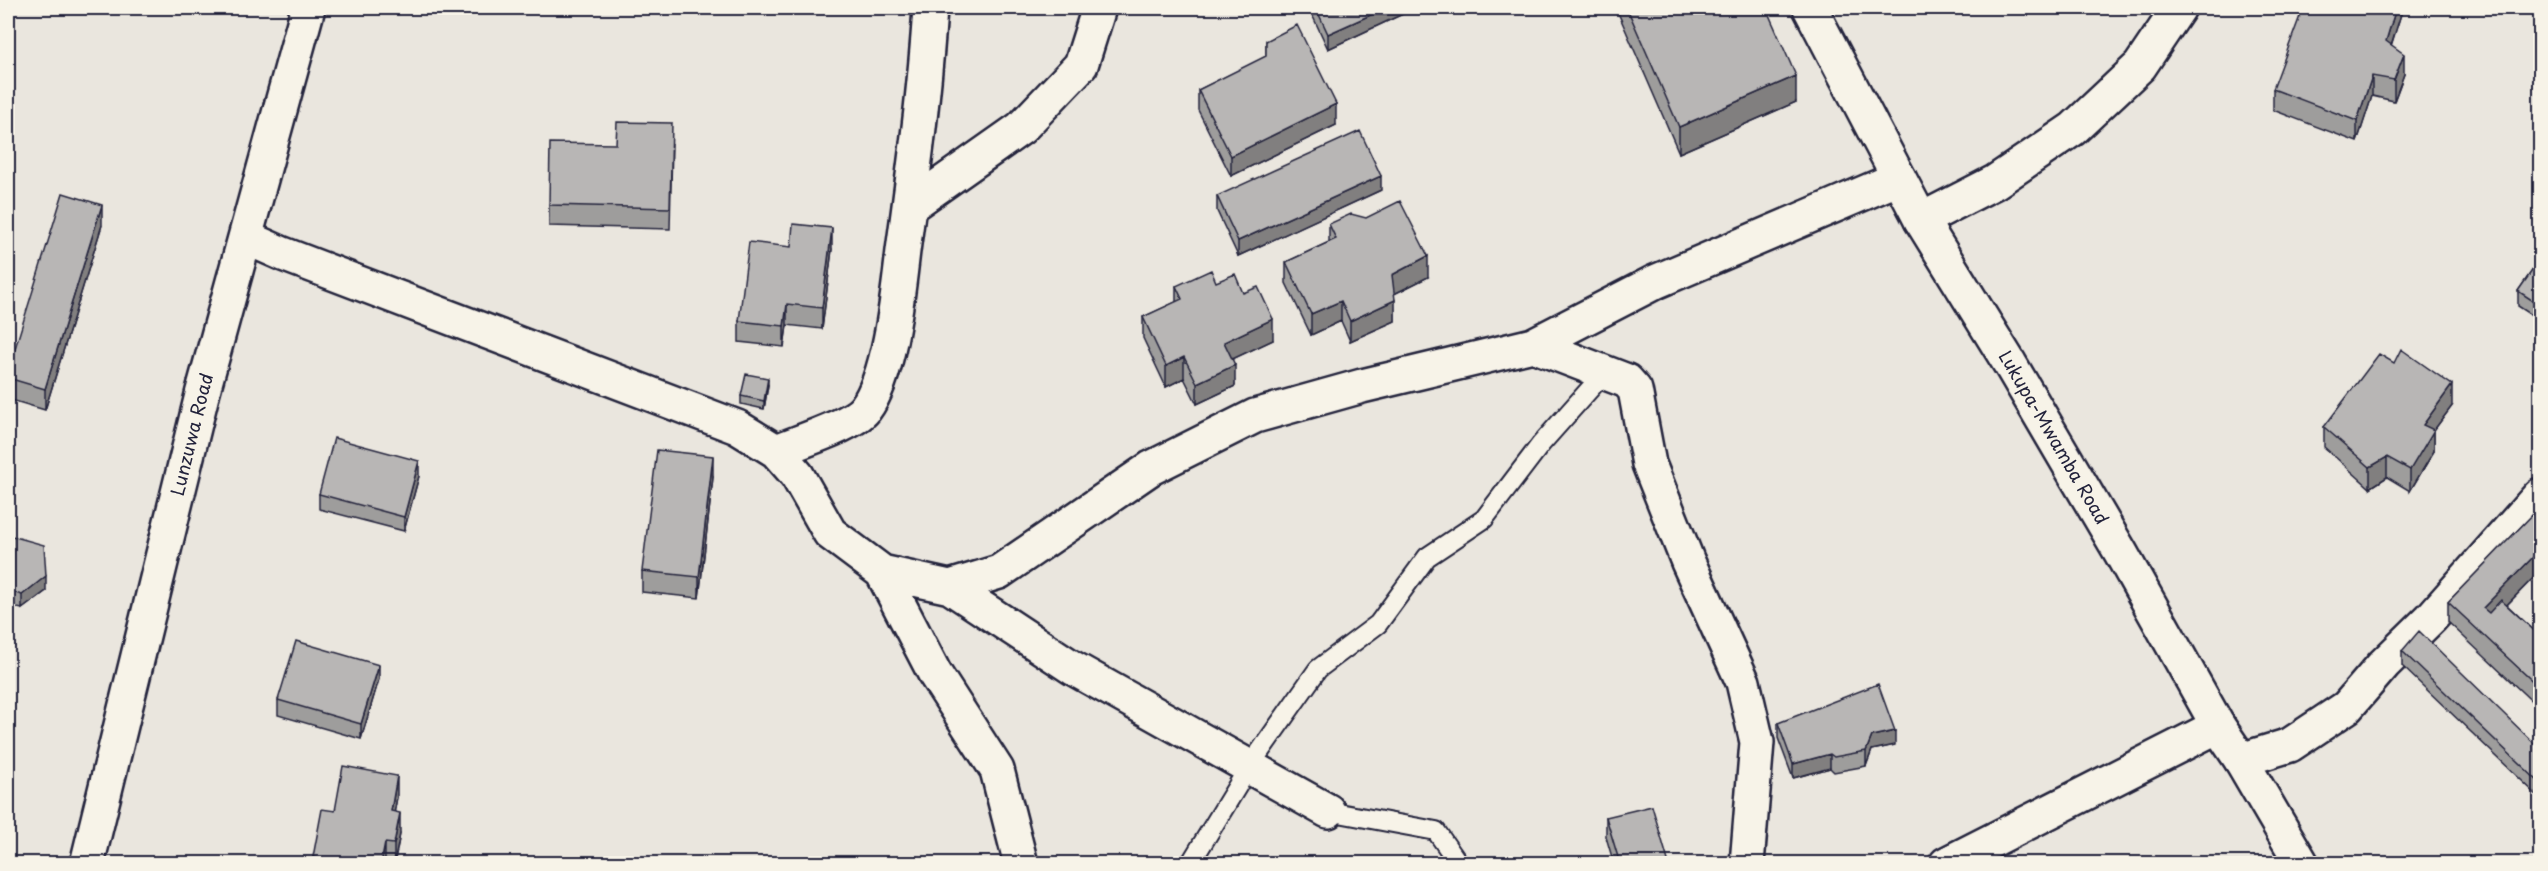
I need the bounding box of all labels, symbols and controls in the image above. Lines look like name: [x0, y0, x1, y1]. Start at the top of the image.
street label: Lukupa-Mwamba Road: [1993, 345, 2116, 529]
street label: Lunzuwa Road: [163, 370, 219, 499]

